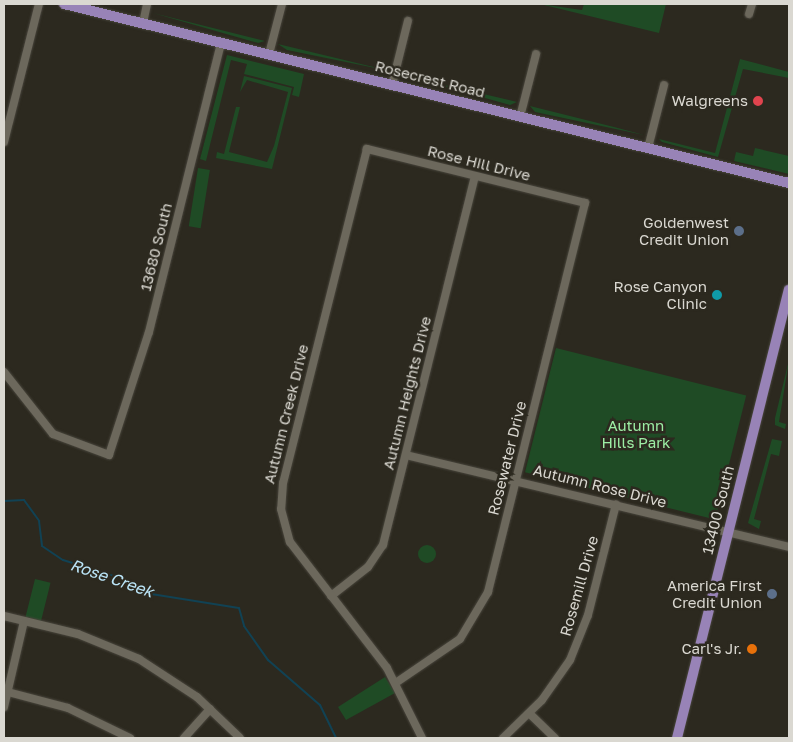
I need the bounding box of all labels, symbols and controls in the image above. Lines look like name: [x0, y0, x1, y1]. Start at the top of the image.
street label: Rosecrest Road: [373, 57, 487, 101]
place label: Walgreens: [672, 92, 748, 110]
marker: Walgreens: [752, 95, 764, 107]
street label: Rose Hill Drive: [426, 142, 532, 184]
street label: 13680 South: [136, 201, 176, 293]
place label: Goldenwest Credit Union: [639, 213, 729, 248]
marker: Goldenwest Credit Union: [733, 225, 745, 237]
place label: Rose Canyon Clinic: [614, 277, 707, 312]
marker: Rose Canyon Clinic: [711, 289, 723, 301]
street label: Autumn Heights Drive: [379, 314, 435, 472]
street label: Autumn Creek Drive: [260, 343, 312, 485]
street label: Rosewater Drive: [484, 399, 530, 517]
park label: Autumn Hills Park: [601, 416, 671, 451]
street label: Autumn Rose Drive: [531, 461, 669, 511]
street label: 13400 South: [698, 464, 738, 556]
street label: Rosemill Drive: [556, 534, 602, 638]
water label: Rose Creek: [68, 555, 156, 601]
place label: America First Credit Union: [667, 576, 762, 611]
marker: America First Credit Union: [766, 588, 778, 600]
place label: Carl's Jr.: [681, 640, 742, 658]
marker: Carl's Jr.: [746, 643, 758, 655]

